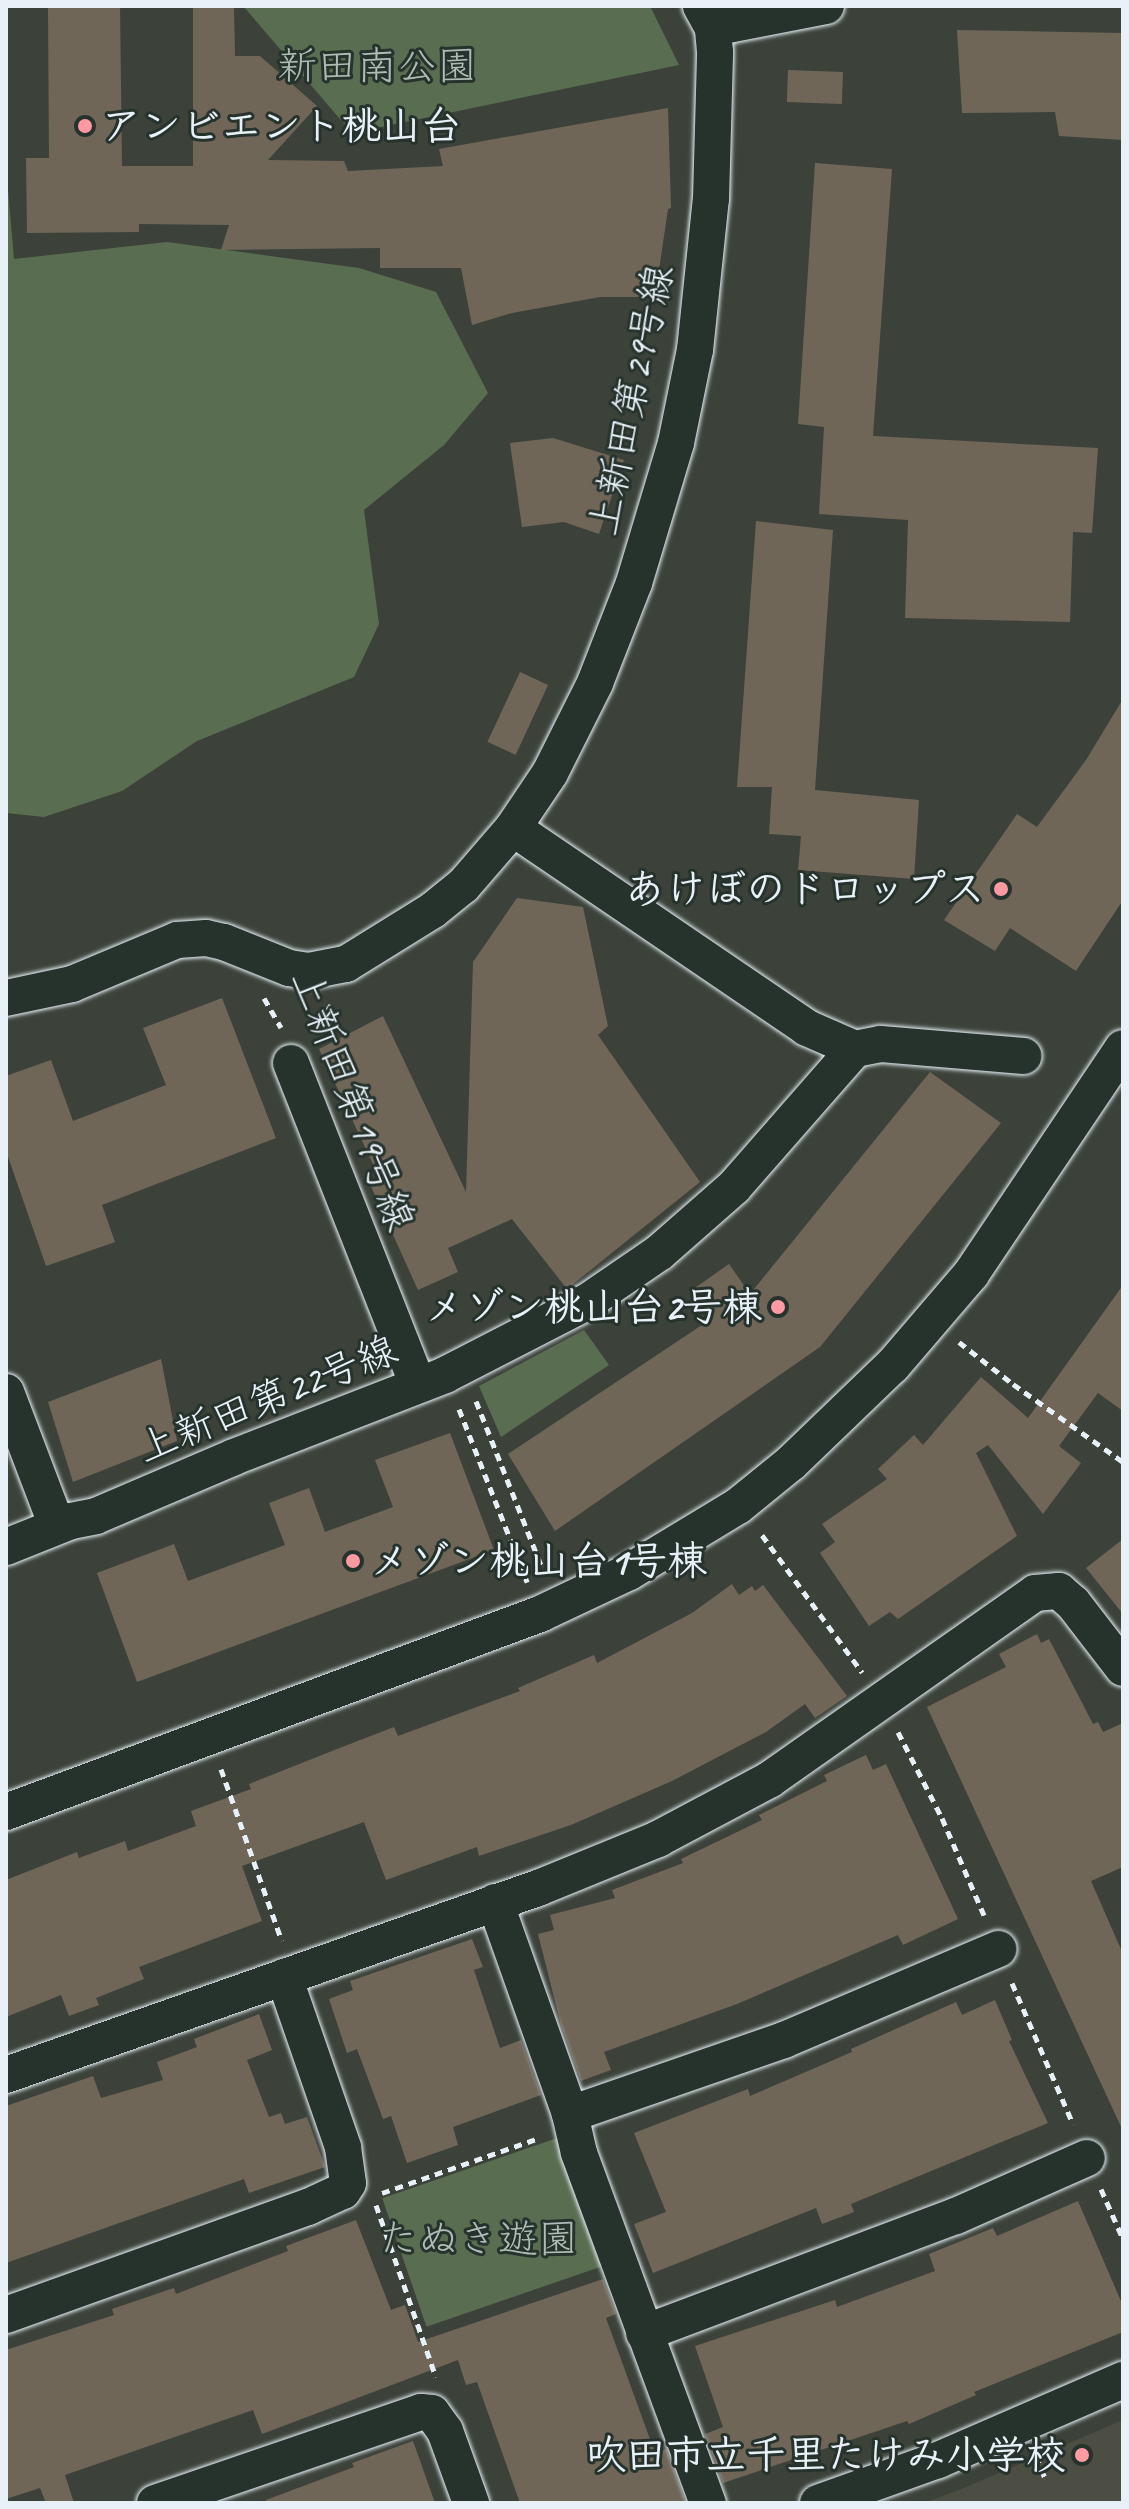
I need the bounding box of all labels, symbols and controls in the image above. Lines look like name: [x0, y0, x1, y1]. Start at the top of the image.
park label: 新田南公園: [277, 42, 477, 90]
place label: アンビエント桃山台: [101, 102, 461, 150]
marker: アンビエント桃山台: [76, 117, 94, 135]
street label: 上新田第29号線: [579, 260, 683, 540]
place label: あけぼのドロップス: [625, 865, 985, 913]
marker: あけぼのドロップス: [992, 880, 1010, 898]
street label: 上新田第19号線: [281, 963, 425, 1237]
place label: メゾン桃山台2号棟: [424, 1283, 762, 1331]
marker: メゾン桃山台2号棟: [769, 1298, 787, 1316]
street label: 上新田第22号線: [130, 1325, 404, 1473]
place label: メゾン桃山台1号棟: [369, 1537, 707, 1585]
marker: メゾン桃山台1号棟: [344, 1552, 362, 1570]
park label: たぬき遊園: [378, 2215, 578, 2263]
place label: 吹田市立千里たけみ小学校: [586, 2431, 1066, 2479]
marker: 吹田市立千里たけみ小学校: [1073, 2446, 1091, 2464]

